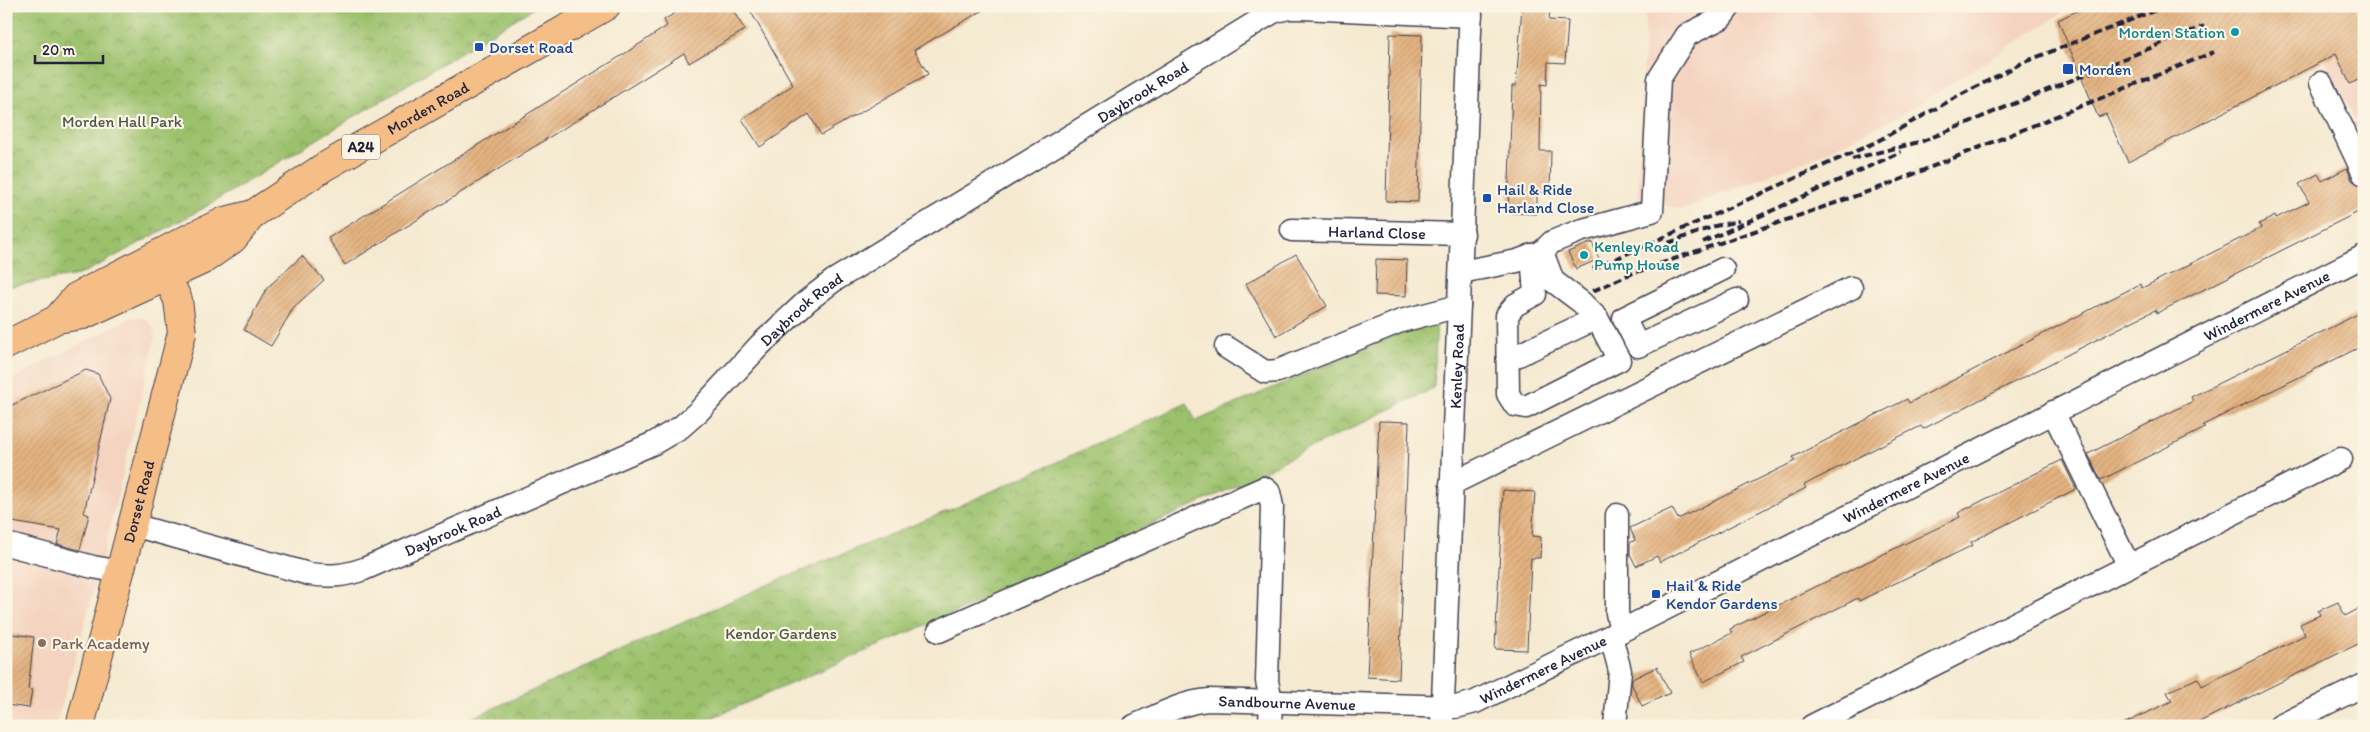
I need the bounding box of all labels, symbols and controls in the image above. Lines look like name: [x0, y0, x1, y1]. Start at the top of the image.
place label: Morden Station: [2118, 23, 2225, 42]
marker: Morden Station: [2229, 26, 2241, 38]
scale bar: [35, 32, 102, 64]
place label: Dorset Road: [489, 38, 574, 57]
text: 20 m: [42, 41, 76, 59]
marker: Dorset Road: [473, 41, 485, 53]
street label: Daybrook Road: [1094, 57, 1192, 127]
place label: Morden: [2079, 60, 2131, 79]
marker: Morden: [2061, 62, 2075, 76]
street label: Morden Road: [384, 77, 473, 139]
park label: Morden Hall Park: [62, 112, 183, 131]
road number: A24: [342, 134, 380, 160]
place label: Hail & Ride Harland Close: [1497, 180, 1594, 217]
marker: Hail & Ride Harland Close: [1481, 192, 1493, 204]
street label: Harland Close: [1328, 222, 1426, 243]
place label: Kenley Road Pump House: [1594, 237, 1680, 274]
marker: Kenley Road Pump House: [1578, 249, 1590, 261]
street label: Windermere Avenue: [2201, 266, 2333, 345]
street label: Daybrook Road: [756, 268, 847, 350]
street label: Kenley Road: [1446, 323, 1468, 409]
street label: Windermere Avenue: [1840, 448, 1972, 527]
street label: Dorset Road: [119, 458, 159, 545]
street label: Daybrook Road: [401, 502, 504, 560]
place label: Hail & Ride Kendor Gardens: [1666, 576, 1778, 613]
marker: Hail & Ride Kendor Gardens: [1650, 588, 1662, 600]
park label: Kendor Gardens: [725, 624, 837, 643]
street label: Windermere Avenue: [1477, 631, 1610, 708]
place label: Park Academy: [52, 634, 150, 653]
marker: Park Academy: [36, 637, 48, 649]
street label: Sandbourne Avenue: [1218, 691, 1356, 714]

